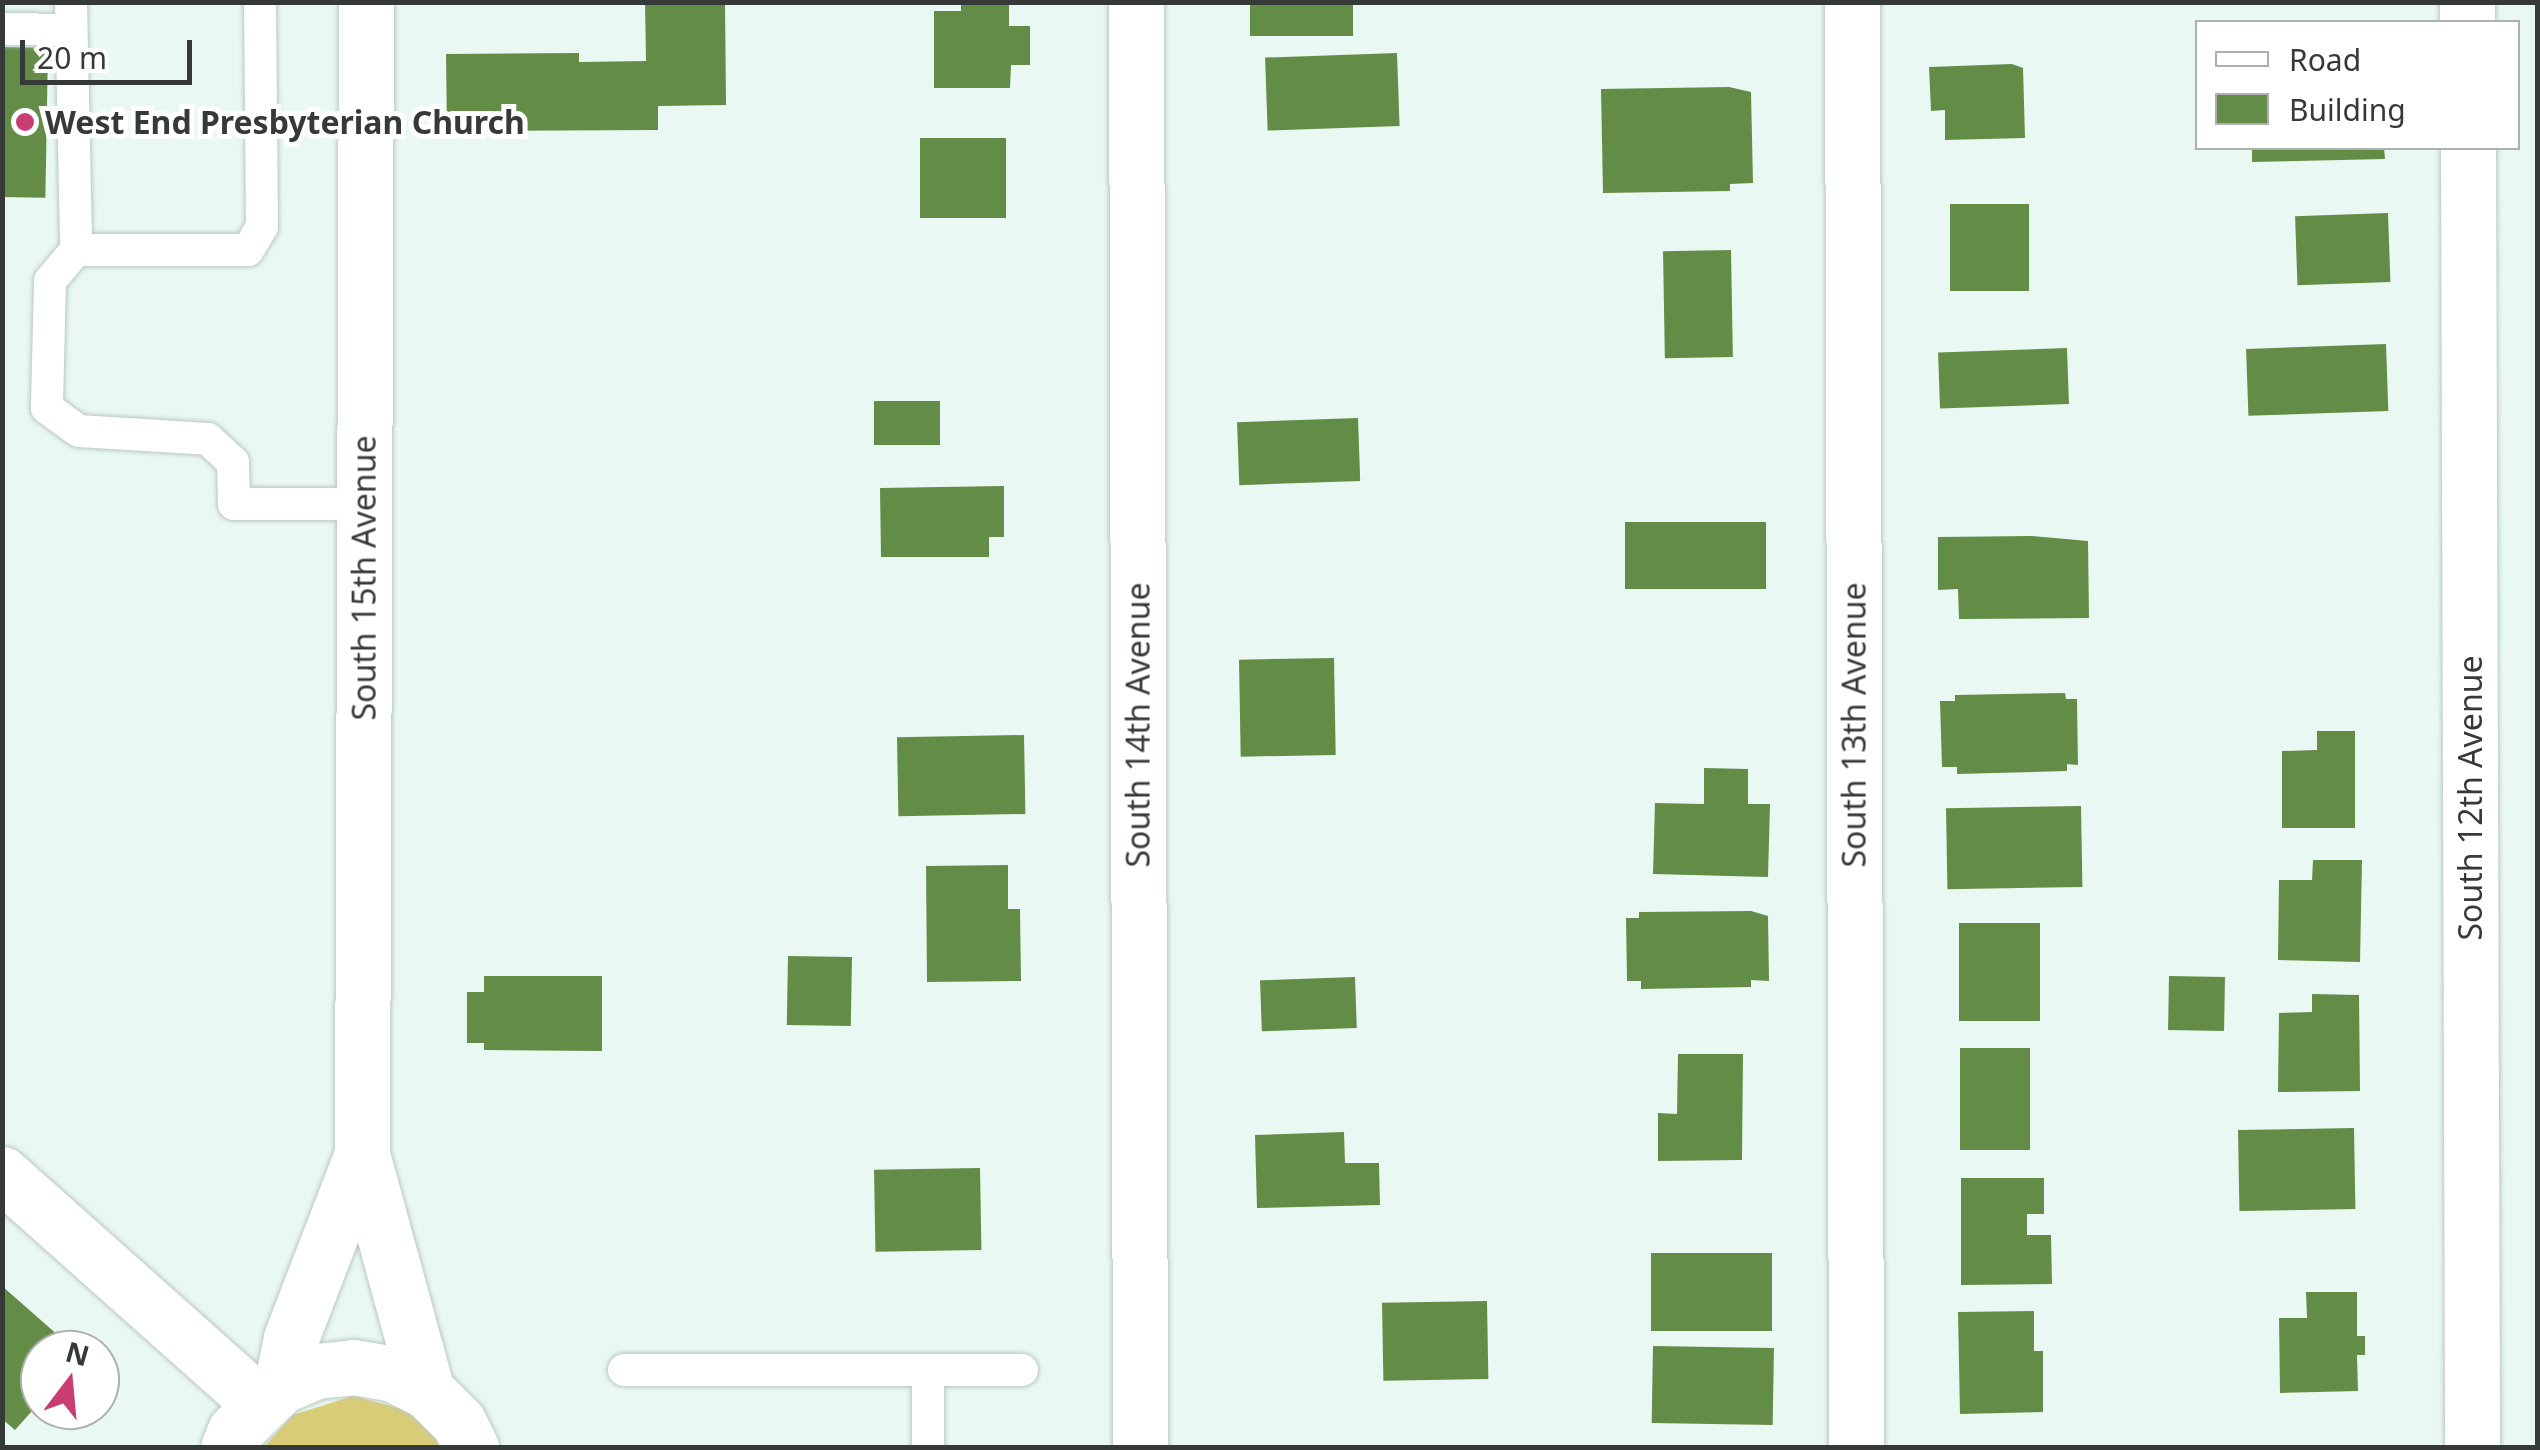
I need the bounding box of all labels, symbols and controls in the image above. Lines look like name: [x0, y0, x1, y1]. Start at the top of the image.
scale bar: [25, 20, 198, 82]
legend: [2195, 20, 2520, 150]
text: 20 m: [37, 37, 107, 78]
text: Road: [2289, 39, 2361, 80]
text: Building: [2289, 89, 2406, 130]
place label: West End Presbyterian Church: [45, 103, 525, 141]
marker: West End Presbyterian Church: [14, 111, 36, 133]
street label: South 15th Avenue: [345, 436, 383, 720]
street label: South 14th Avenue: [1119, 583, 1157, 867]
street label: South 13th Avenue: [1835, 583, 1873, 867]
street label: South 12th Avenue: [2451, 656, 2489, 940]
north arrow: [20, 1330, 120, 1430]
text: N: [62, 1332, 94, 1374]

